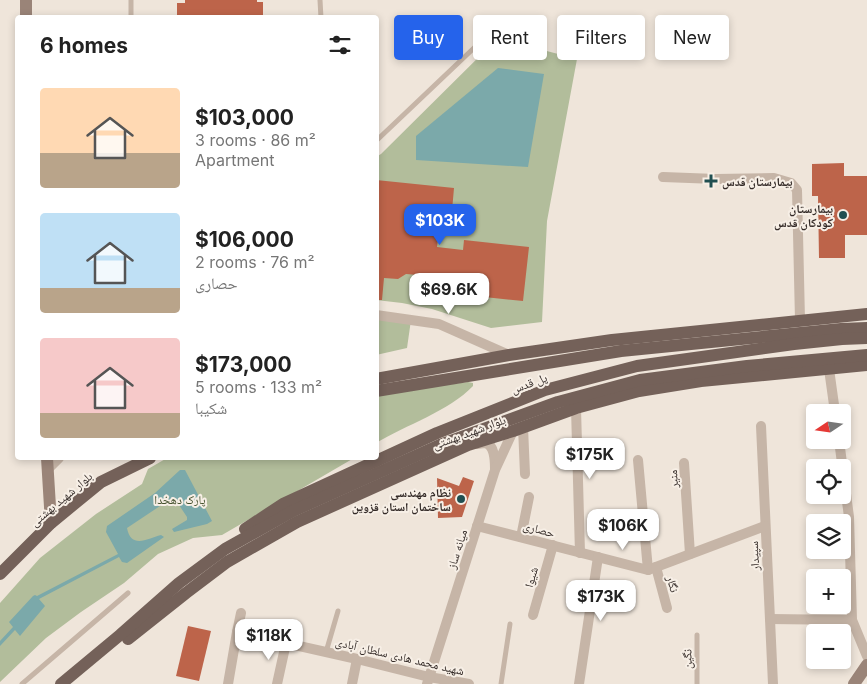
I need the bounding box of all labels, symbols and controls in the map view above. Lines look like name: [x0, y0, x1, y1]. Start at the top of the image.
chip: Buy: [394, 15, 463, 60]
chip: Rent: [473, 15, 547, 60]
chip: Filters: [557, 15, 645, 60]
chip: New: [655, 15, 729, 60]
icon: filters: [326, 31, 354, 59]
text: 6 homes: [40, 33, 128, 58]
text: $103,000: [195, 105, 294, 130]
icon: home: [80, 108, 140, 168]
text: 3 rooms · 86 m²: [195, 130, 316, 150]
text: Apartment: [195, 150, 275, 170]
marker: بیمارستان قدس: [704, 174, 718, 188]
place label: بیمارستان قدس: [722, 174, 793, 190]
place label: بیمارستان کودکان قدس: [774, 201, 834, 231]
pin: $103K: [405, 204, 475, 246]
marker: بیمارستان کودکان قدس: [837, 209, 849, 221]
text: $103K: [415, 210, 465, 230]
text: $106,000: [195, 227, 294, 252]
icon: home: [80, 233, 140, 293]
text: 2 rooms · 76 m²: [195, 252, 315, 272]
pin: $69.6K: [408, 272, 490, 315]
text: حصاری: [195, 273, 238, 293]
text: $69.6K: [420, 279, 478, 299]
text: $173,000: [195, 352, 292, 377]
icon: home: [80, 358, 140, 418]
street label: پل قدس: [509, 369, 550, 397]
text: 5 rooms · 133 m²: [195, 377, 322, 397]
text: شکیبا: [195, 398, 227, 418]
north arrow: [806, 404, 851, 449]
map controls: [806, 404, 851, 669]
street label: بلوار شهید بهشتی: [430, 412, 508, 453]
pin: $175K: [555, 438, 625, 480]
text: $175K: [566, 444, 614, 464]
button: locate: [806, 459, 851, 504]
street label: بلوار شهید بهشتی: [27, 469, 96, 530]
street label: منیر: [665, 469, 681, 490]
place label: نظام مهندسی ساختمان استان قزوین: [352, 485, 451, 515]
park label: پارک دهخدا: [154, 492, 206, 507]
marker: نظام مهندسی ساختمان استان قزوین: [455, 493, 467, 505]
pin: $106K: [588, 508, 658, 551]
button: layers: [806, 514, 851, 559]
text: $106K: [598, 515, 648, 535]
street label: حصاری: [522, 518, 557, 540]
street label: میانه ساز: [443, 527, 471, 572]
street label: سپیدار: [746, 541, 763, 572]
street label: شیوا: [521, 565, 541, 589]
button: +: [806, 569, 851, 614]
street label: نگار: [663, 573, 682, 594]
pin: $173K: [566, 580, 636, 622]
text: $173K: [577, 586, 625, 606]
pin: $118K: [234, 618, 304, 661]
button: −: [806, 624, 851, 669]
text: $118K: [246, 625, 292, 645]
street label: شهید محمد هادی سلطان آبادی: [334, 634, 466, 678]
street label: نگین: [679, 649, 695, 669]

